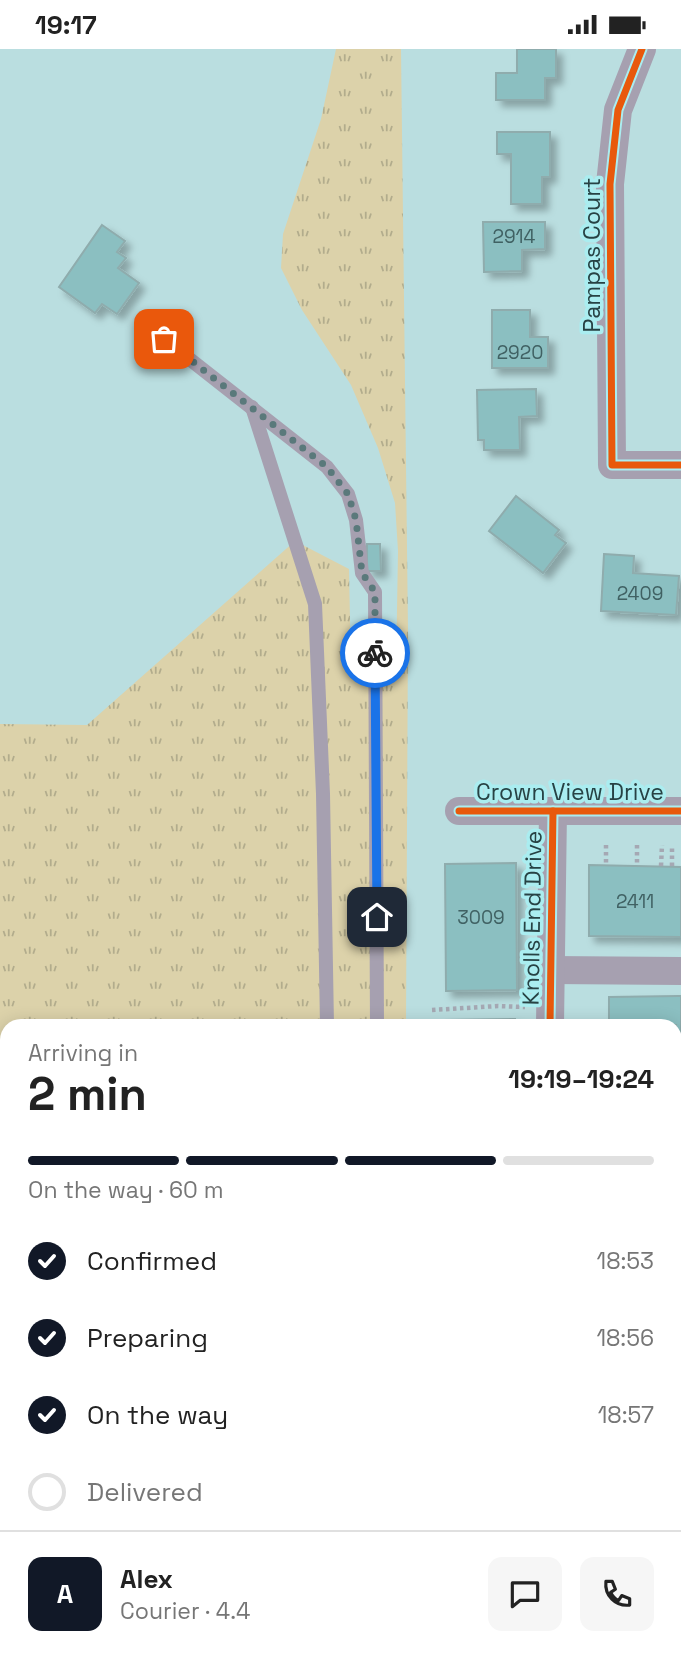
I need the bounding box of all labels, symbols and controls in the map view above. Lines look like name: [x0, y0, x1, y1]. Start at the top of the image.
text: 19:17: [35, 8, 97, 42]
street label: Pampas Court: [577, 178, 607, 332]
house number: 2914: [493, 224, 536, 249]
pin: [134, 309, 194, 369]
icon: bag: [145, 320, 183, 358]
house number: 2920: [497, 340, 543, 365]
house number: 2409: [617, 581, 663, 606]
courier: [340, 618, 410, 688]
icon: bike: [356, 634, 394, 672]
street label: Crown View Drive: [476, 777, 664, 807]
street label: Knolls End Drive: [515, 830, 549, 1006]
pin: [347, 887, 407, 947]
house number: 2411: [616, 889, 654, 914]
icon: home: [358, 898, 396, 936]
house number: 3009: [457, 905, 505, 930]
text: Arriving in: [28, 1038, 138, 1068]
text: 19:19–19:24: [508, 1062, 654, 1096]
text: 2 min: [28, 1065, 147, 1123]
text: On the way · 60 m: [28, 1175, 223, 1205]
icon: check: [28, 1242, 66, 1280]
text: Confirmed: [87, 1244, 217, 1278]
text: 18:53: [597, 1246, 654, 1276]
icon: check: [28, 1319, 66, 1357]
text: Preparing: [87, 1321, 208, 1355]
text: 18:56: [596, 1323, 654, 1353]
icon: check: [28, 1396, 66, 1434]
text: On the way: [87, 1398, 228, 1432]
text: 18:57: [598, 1400, 654, 1430]
text: Delivered: [87, 1475, 203, 1509]
button: chat: [488, 1557, 562, 1631]
button: phone: [580, 1557, 654, 1631]
text: Alex: [120, 1562, 173, 1596]
text: A: [57, 1577, 73, 1611]
text: Courier · 4.4: [120, 1596, 250, 1626]

